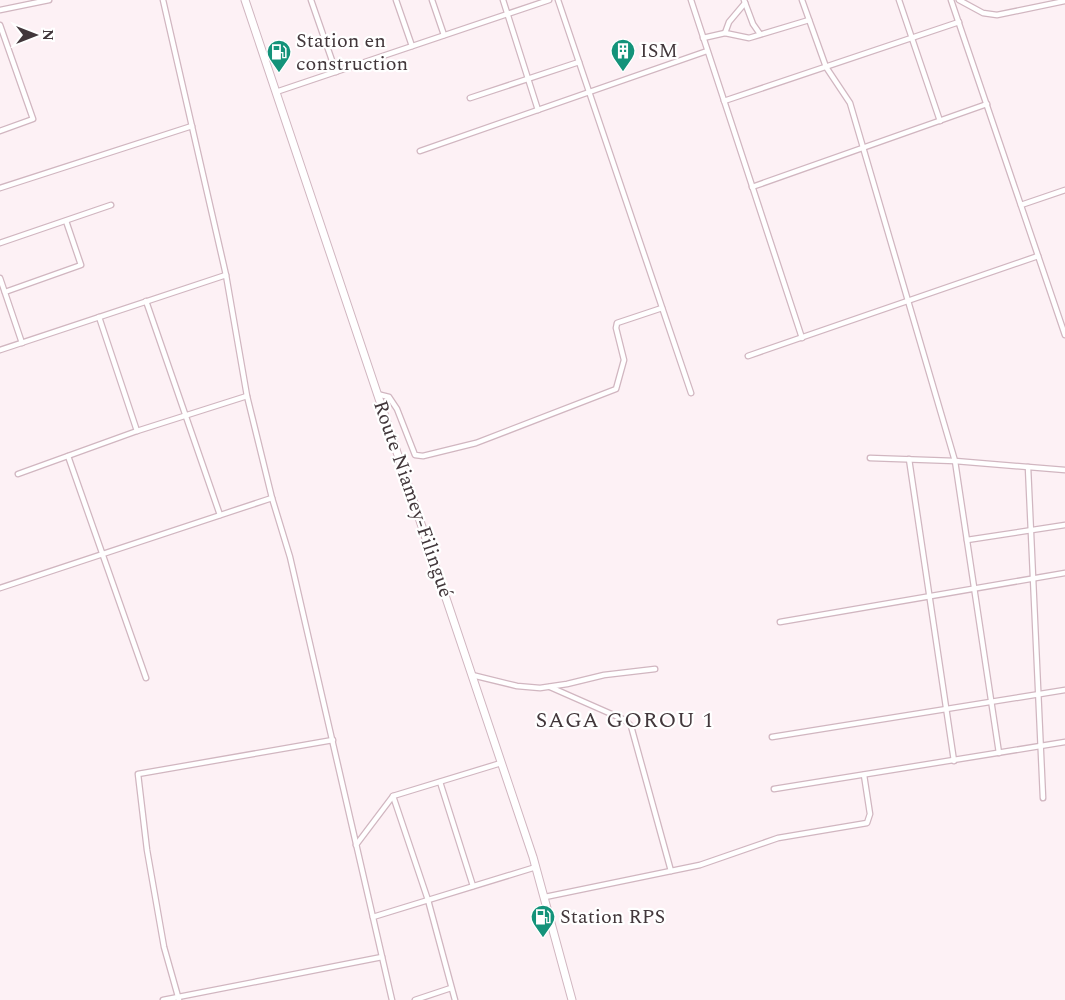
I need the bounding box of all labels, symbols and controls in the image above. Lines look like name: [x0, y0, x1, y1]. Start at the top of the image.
north arrow: [10, 10, 60, 60]
place label: Station en construction: [296, 26, 408, 79]
text: N: [37, 29, 58, 41]
place label: ISM: [640, 36, 678, 66]
building icon: ISM: [610, 38, 636, 72]
fuel station icon: Station en construction: [266, 39, 292, 73]
street label: Route Niamey-Filingué: [365, 396, 461, 602]
district label: SAGA GOROU 1: [536, 704, 714, 737]
place label: Station RPS: [560, 902, 665, 932]
fuel station icon: Station RPS: [530, 904, 556, 938]

